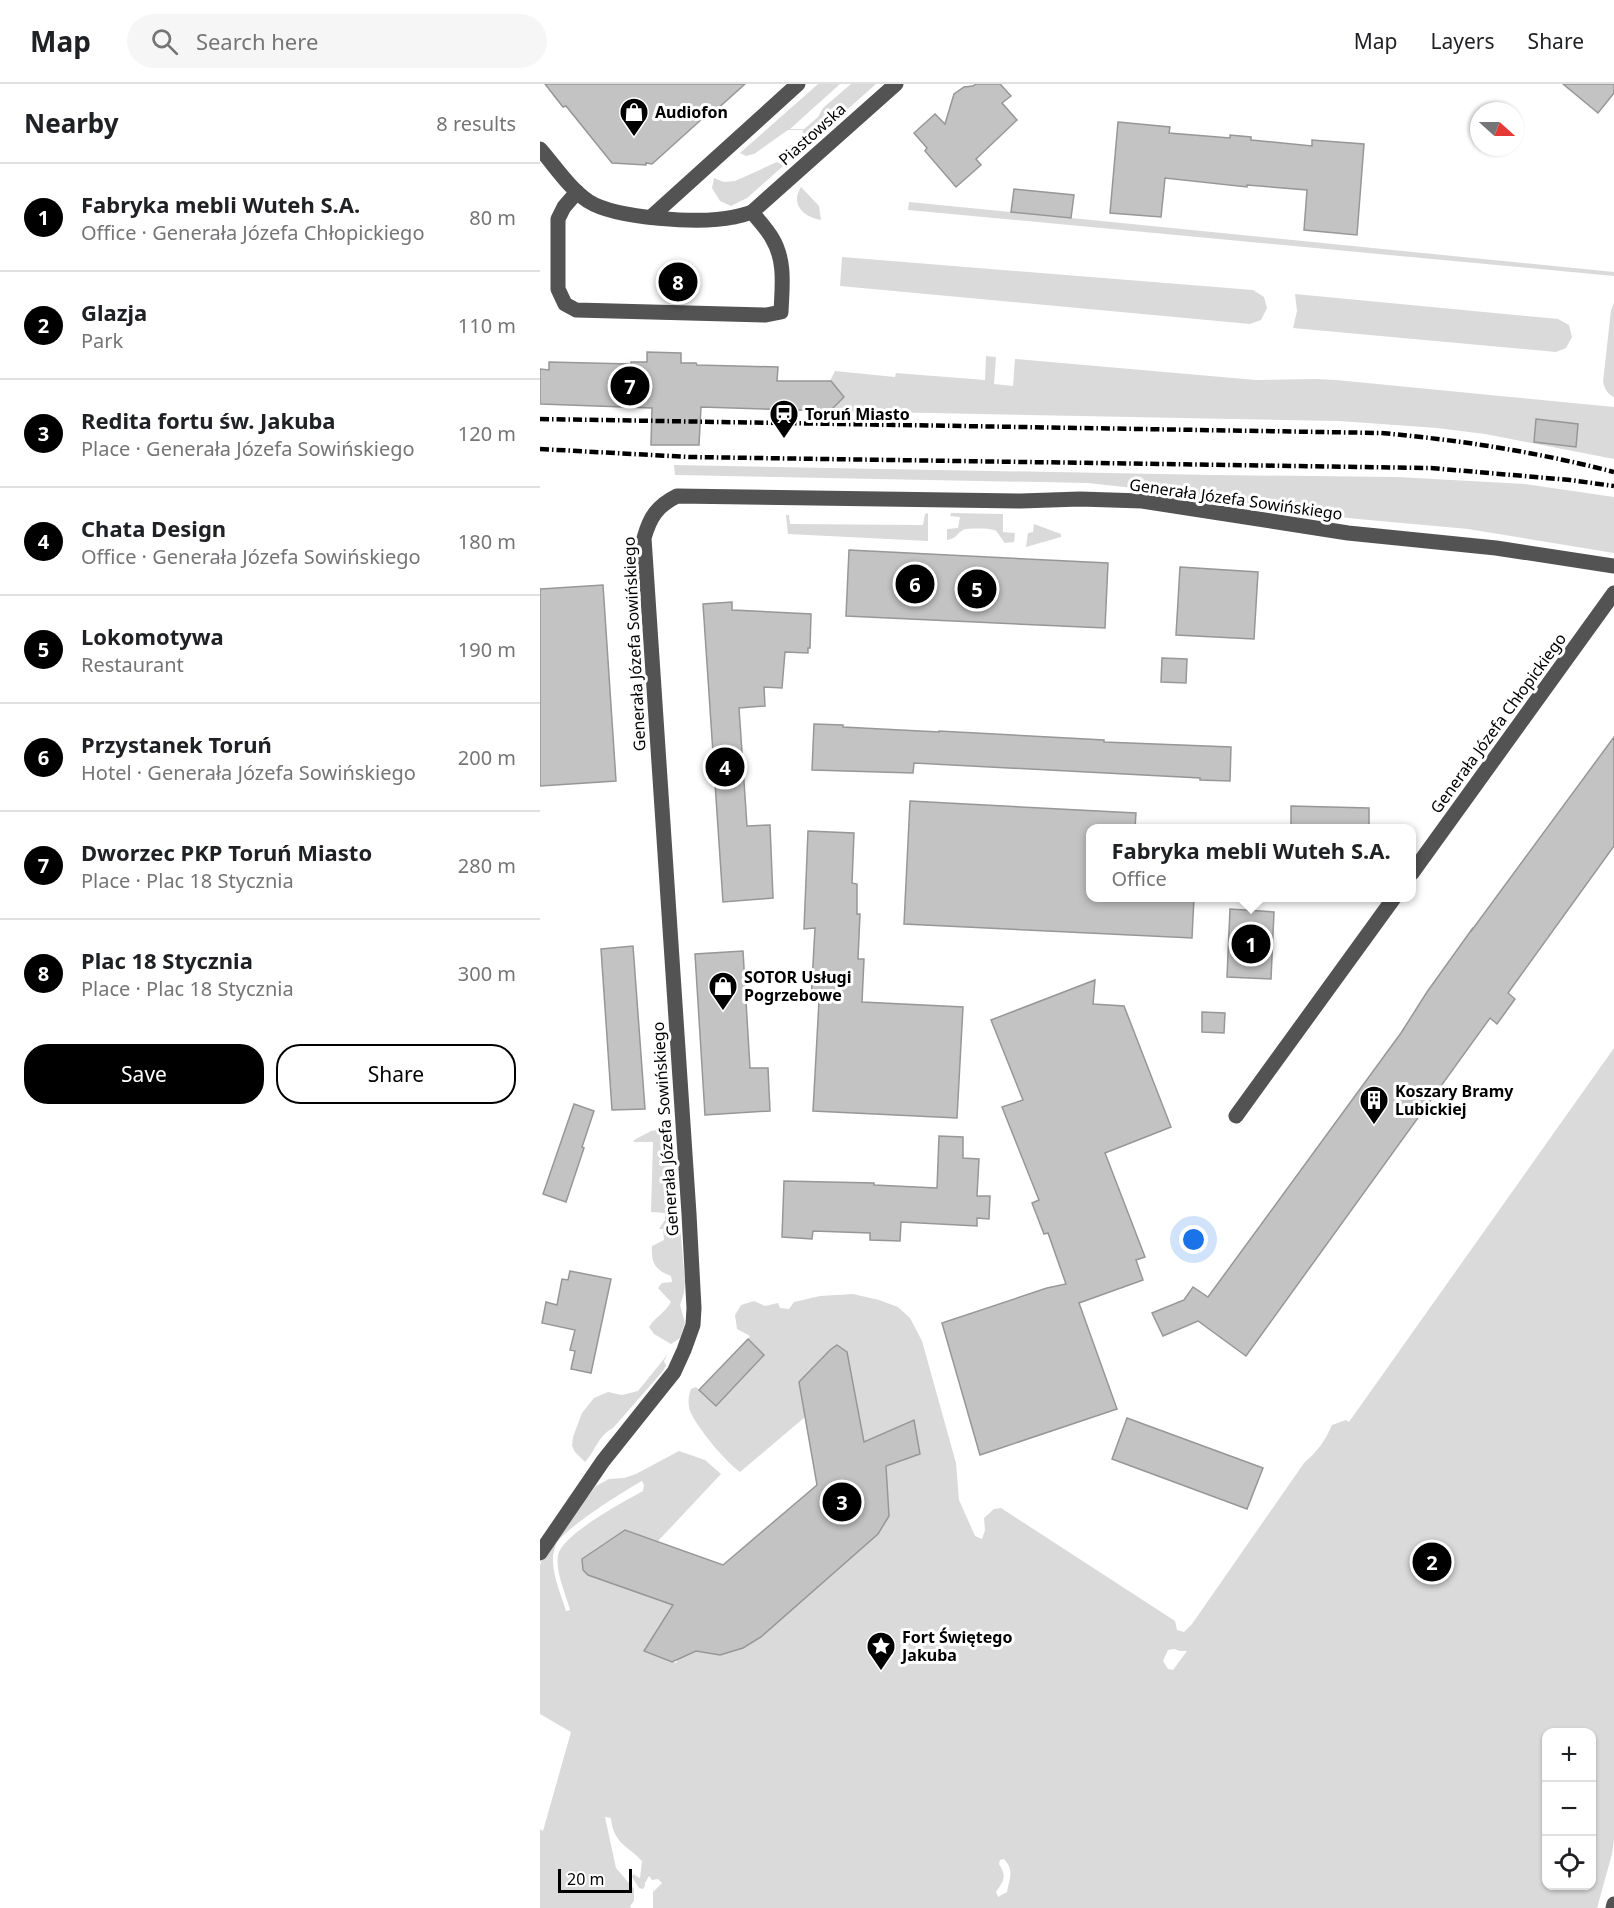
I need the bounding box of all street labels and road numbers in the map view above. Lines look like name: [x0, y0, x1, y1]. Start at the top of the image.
street label: Piastowska: [774, 98, 850, 170]
street label: Generała Józefa Sowińskiego: [1128, 473, 1344, 525]
street label: Generała Józefa Sowińskiego: [617, 536, 651, 752]
street label: Generała Józefa Chłopickiego: [1425, 628, 1571, 818]
street label: Generała Józefa Sowińskiego: [647, 1021, 683, 1237]

